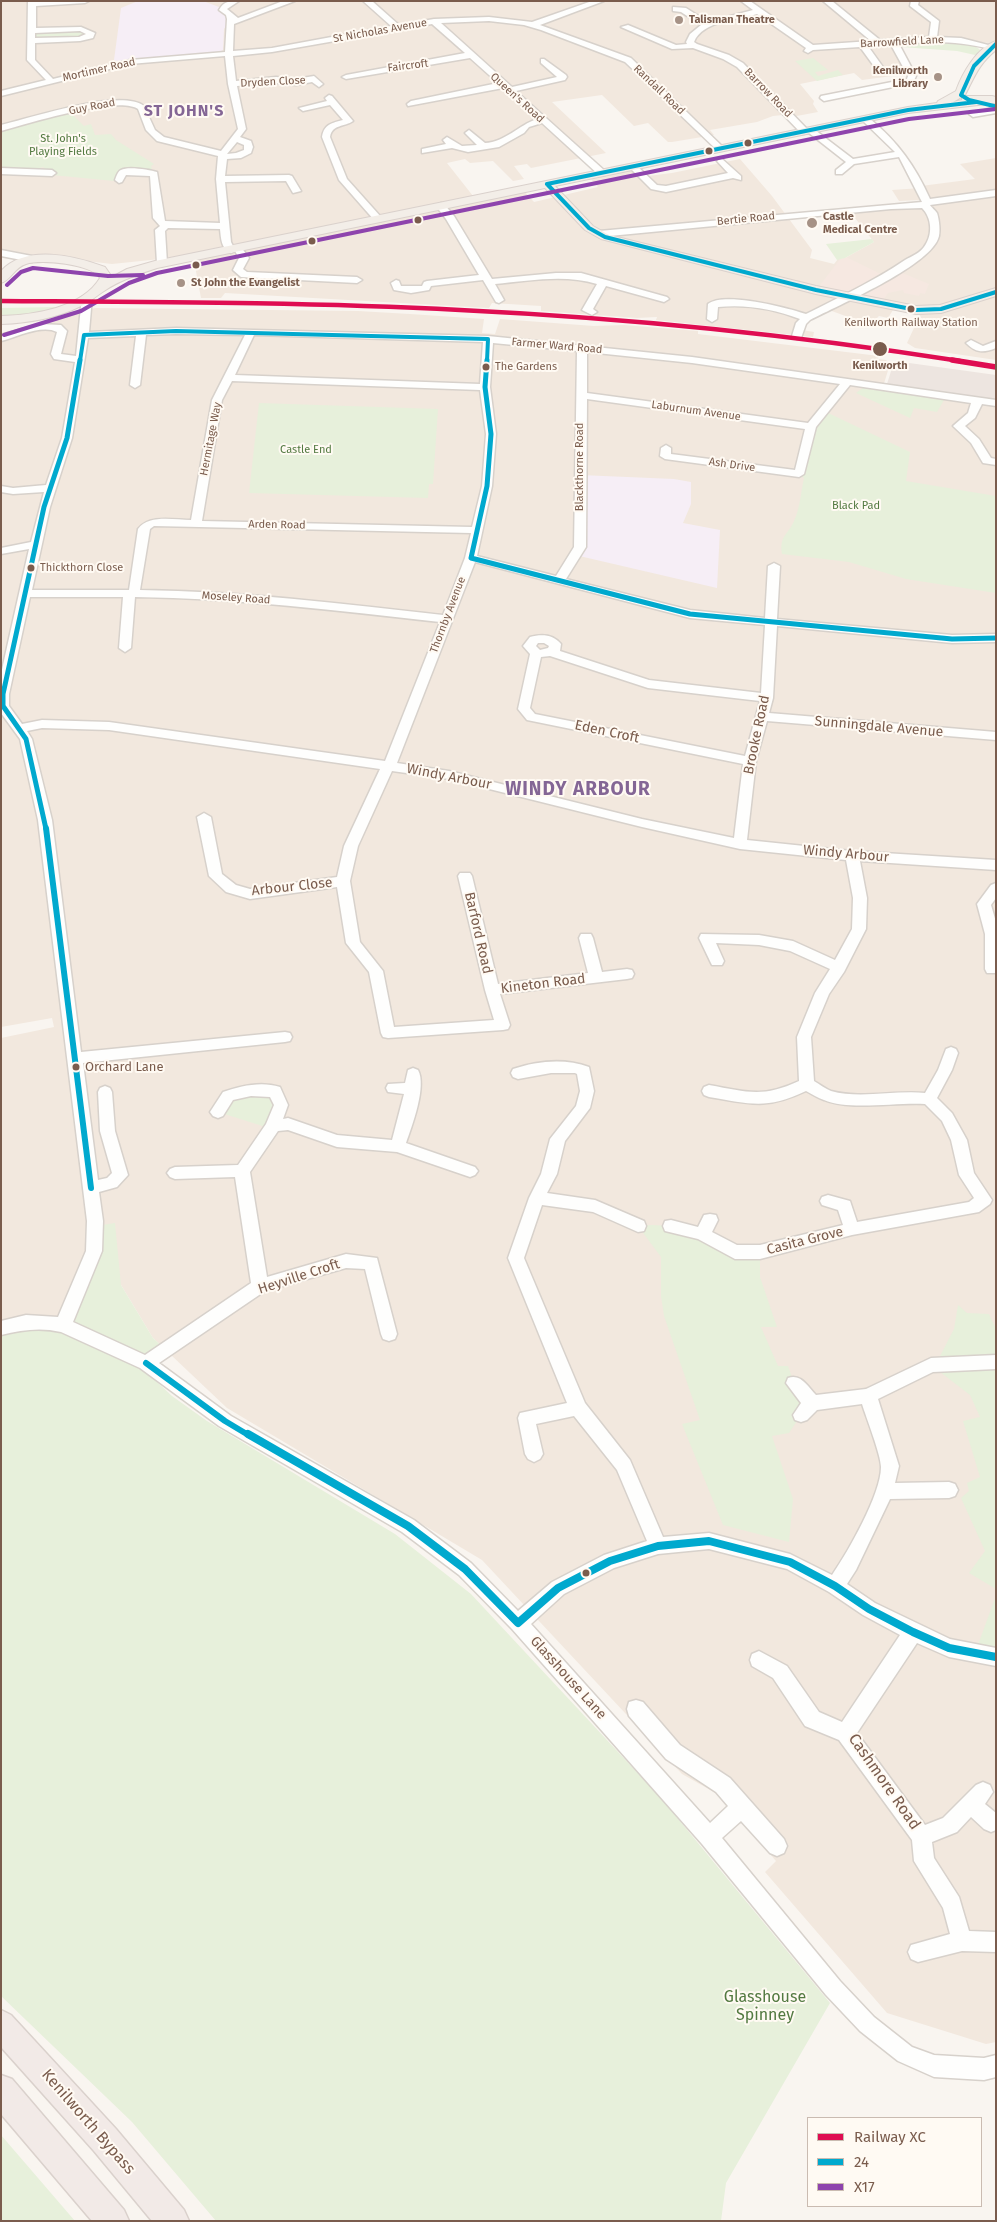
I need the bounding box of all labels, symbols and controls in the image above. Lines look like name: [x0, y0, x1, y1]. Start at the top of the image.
place label: Talisman Theatre: [689, 13, 775, 27]
marker: Talisman Theatre: [673, 14, 685, 26]
street label: St Nicholas Avenue: [332, 16, 428, 46]
street label: Barrowfield Lane: [860, 33, 944, 51]
street label: Mortimer Road: [61, 55, 137, 85]
street label: Faircroft: [387, 57, 429, 75]
street label: Randall Road: [631, 62, 687, 118]
place label: Kenilworth Library: [873, 64, 928, 90]
street label: Barrow Road: [741, 66, 795, 120]
street label: Queen's Road: [487, 70, 547, 126]
marker: Kenilworth Library: [932, 71, 944, 83]
street label: Dryden Close: [240, 74, 306, 90]
street label: Guy Road: [68, 96, 116, 118]
district label: ST JOHN'S: [143, 102, 225, 122]
park label: St. John's Playing Fields: [29, 132, 97, 158]
unlabelled marker: [743, 138, 753, 148]
unlabelled marker: [704, 146, 714, 156]
street label: Bertie Road: [716, 209, 776, 229]
place label: Castle Medical Centre: [823, 210, 897, 236]
unlabelled marker: [413, 215, 423, 225]
marker: Castle Medical Centre: [805, 216, 819, 230]
unlabelled marker: [307, 236, 317, 246]
unlabelled marker: [191, 260, 201, 270]
place label: St John the Evangelist: [191, 276, 300, 290]
marker: St John the Evangelist: [175, 277, 187, 289]
marker: Kenilworth Railway Station: [906, 304, 916, 314]
place label: Kenilworth Railway Station: [844, 316, 978, 330]
street label: Farmer Ward Road: [511, 335, 603, 357]
marker: Kenilworth: [871, 340, 889, 358]
place label: Kenilworth: [852, 359, 908, 373]
place label: The Gardens: [495, 360, 557, 374]
marker: The Gardens: [481, 362, 491, 372]
street label: Laburnum Avenue: [650, 398, 742, 424]
street label: Hermitage Way: [197, 401, 225, 477]
street label: Blackthorne Road: [573, 423, 587, 511]
park label: Castle End: [280, 443, 332, 457]
street label: Ash Drive: [708, 455, 756, 475]
park label: Black Pad: [832, 499, 880, 513]
street label: Arden Road: [248, 518, 306, 532]
place label: Thickthorn Close: [40, 561, 123, 575]
marker: Thickthorn Close: [26, 563, 36, 573]
street label: Thornby Avenue: [427, 575, 469, 655]
street label: Moseley Road: [201, 589, 271, 607]
street label: Brooke Road: [740, 694, 774, 776]
street label: Sunningdale Avenue: [814, 713, 944, 741]
street label: Eden Croft: [573, 717, 641, 747]
street label: Windy Arbour: [405, 761, 493, 793]
district label: WINDY ARBOUR: [504, 779, 652, 801]
street label: Windy Arbour: [802, 842, 890, 866]
street label: Arbour Close: [251, 874, 333, 900]
street label: Barford Road: [460, 890, 496, 976]
street label: Kineton Road: [500, 970, 586, 998]
place label: Orchard Lane: [85, 1059, 163, 1075]
marker: Orchard Lane: [71, 1062, 81, 1072]
street label: Casita Grove: [765, 1223, 845, 1259]
street label: Heyville Croft: [256, 1256, 342, 1298]
unlabelled marker: [581, 1568, 591, 1578]
street label: Glasshouse Lane: [526, 1633, 610, 1723]
street label: Cashmore Road: [844, 1730, 924, 1834]
park label: Glasshouse Spinney: [724, 1988, 806, 2026]
street label: Kenilworth Bypass: [37, 2065, 139, 2179]
legend: [807, 2117, 982, 2207]
text: Railway XC: [854, 2128, 926, 2146]
text: 24: [854, 2153, 869, 2171]
text: X17: [854, 2178, 875, 2196]

